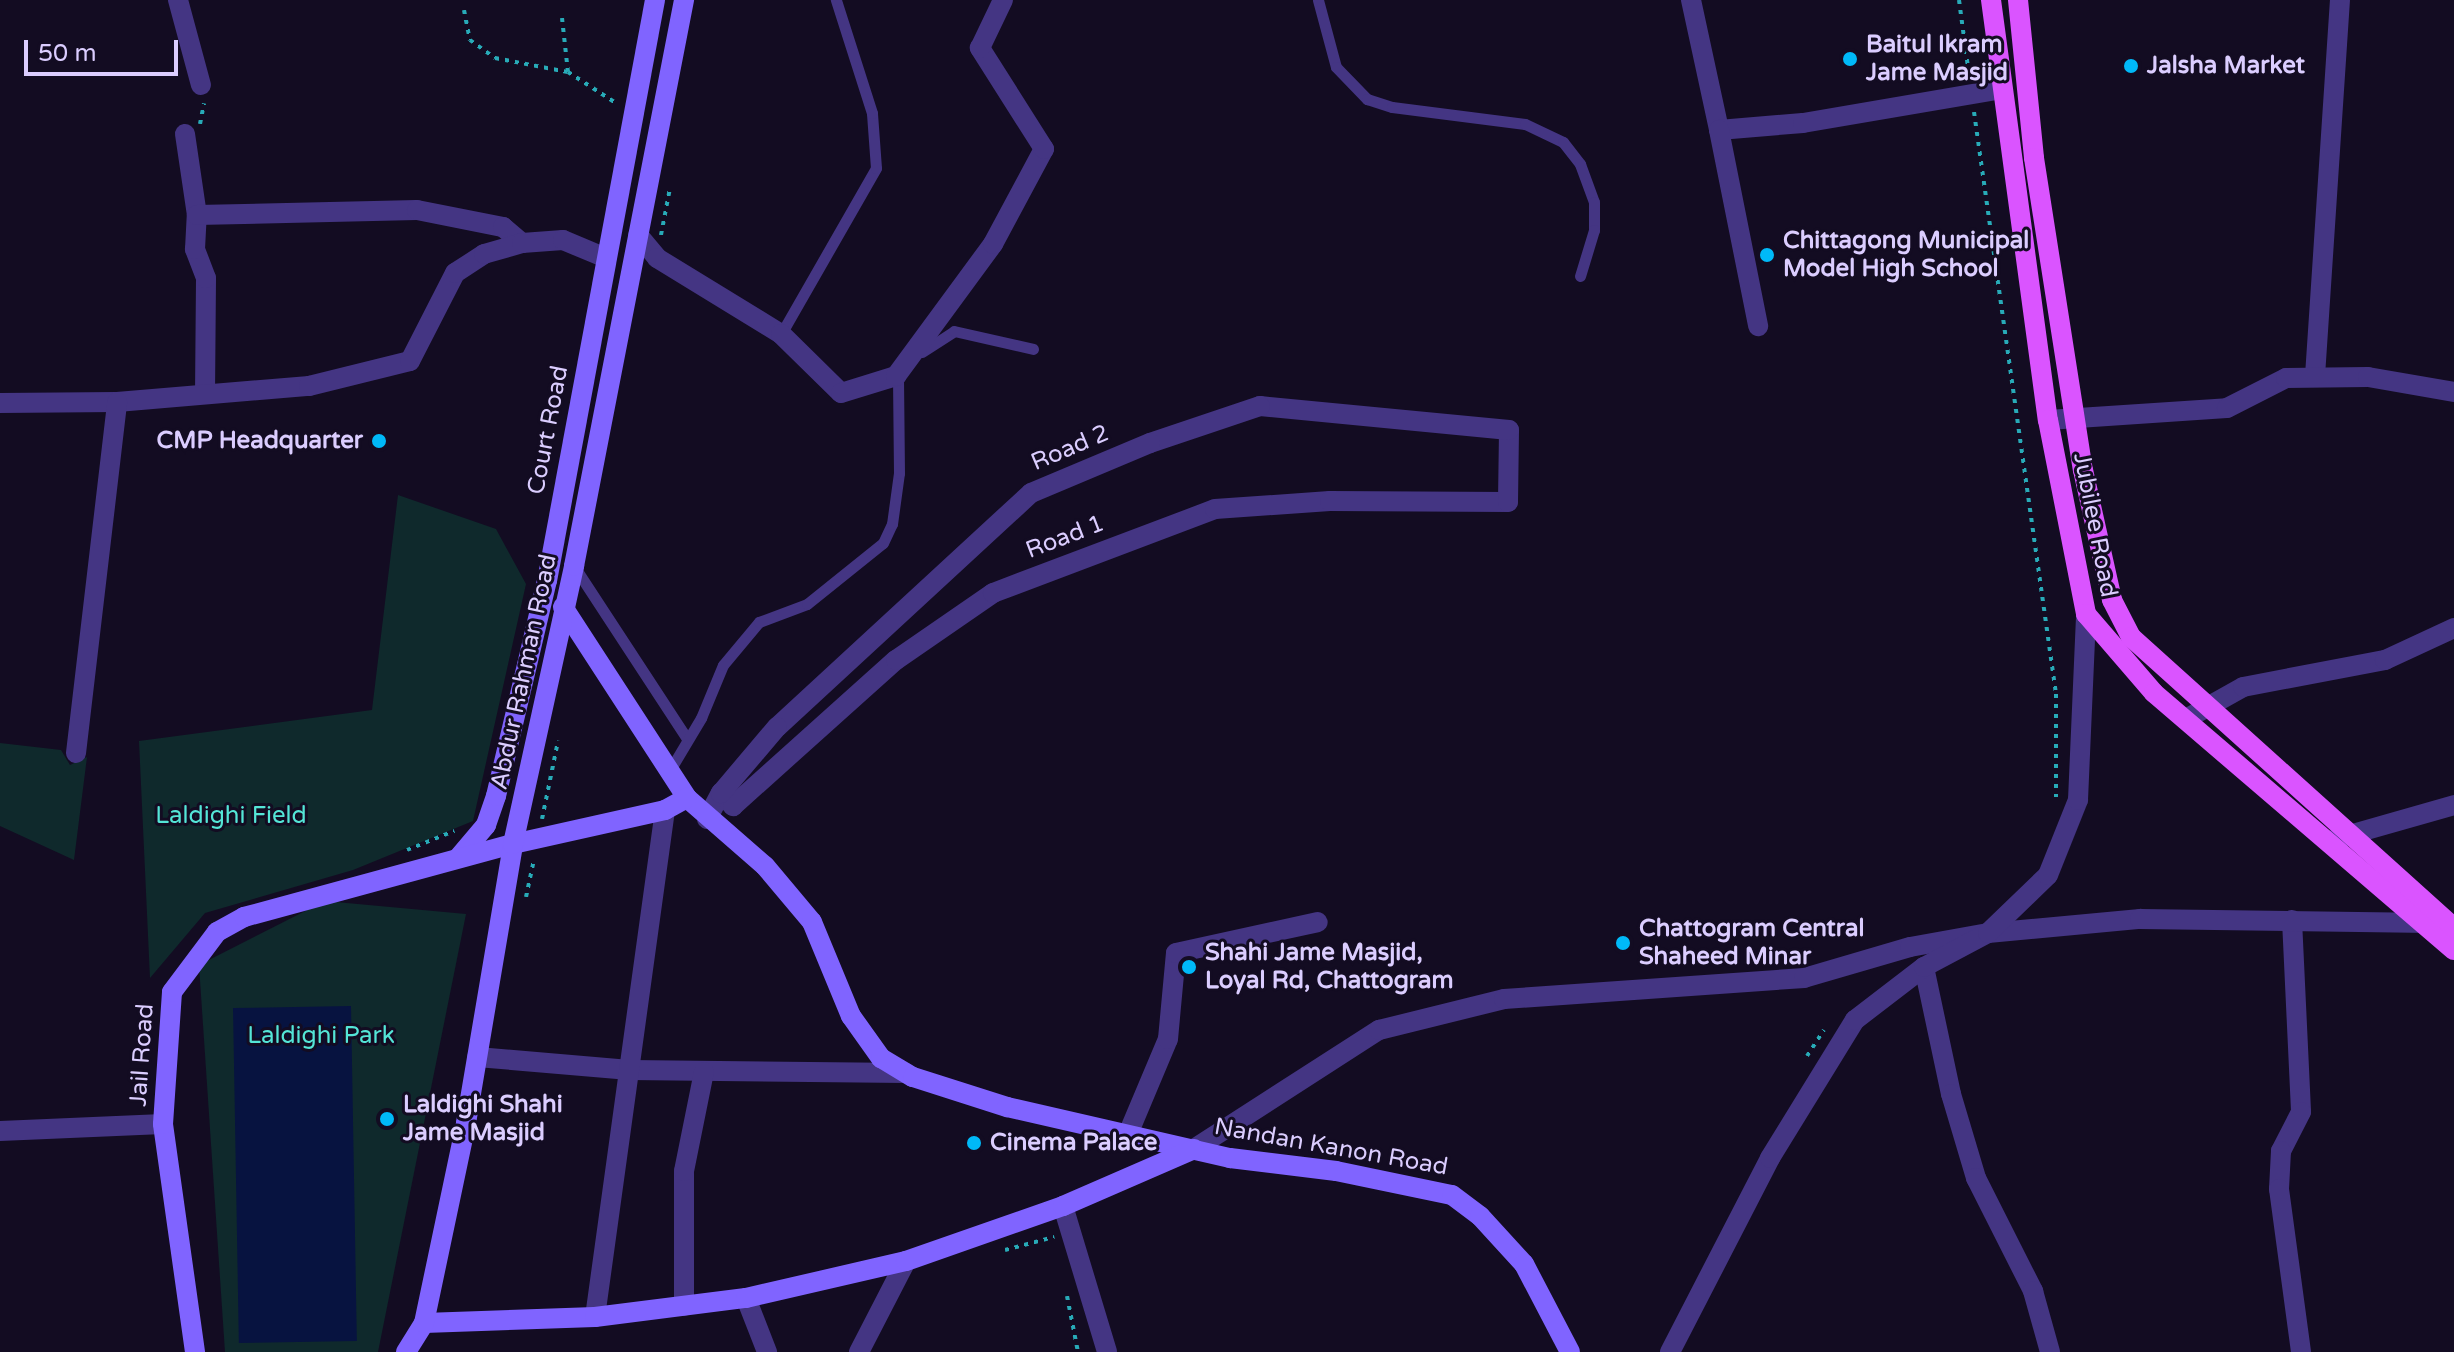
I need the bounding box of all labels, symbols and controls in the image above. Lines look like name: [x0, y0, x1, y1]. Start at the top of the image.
scale bar: [28, 24, 182, 74]
place label: Baitul Ikram Jame Masjid: [1866, 31, 2008, 87]
text: 50 m: [38, 39, 96, 68]
marker: Baitul Ikram Jame Masjid: [1841, 50, 1859, 68]
place label: Jalsha Market: [2147, 52, 2305, 80]
marker: Jalsha Market: [2122, 57, 2140, 75]
place label: Chittagong Municipal Model High School: [1783, 227, 2029, 283]
marker: Chittagong Municipal Model High School: [1758, 246, 1776, 264]
street label: Court Road: [521, 363, 575, 497]
street label: Road 2: [1027, 419, 1113, 477]
place label: CMP Headquarter: [157, 427, 363, 455]
marker: CMP Headquarter: [370, 432, 388, 450]
street label: Jubilee Road: [2067, 450, 2123, 600]
street label: Road 1: [1022, 509, 1108, 565]
street label: Abdur Rahman Road: [485, 552, 563, 792]
park label: Laldighi Field: [155, 802, 307, 830]
place label: Chattogram Central Shaheed Minar: [1639, 915, 1864, 971]
marker: Chattogram Central Shaheed Minar: [1614, 934, 1632, 952]
place label: Shahi Jame Masjid, Loyal Rd, Chattogram: [1205, 939, 1454, 995]
marker: Shahi Jame Masjid, Loyal Rd, Chattogram: [1180, 958, 1198, 976]
street label: Jail Road: [124, 1003, 160, 1107]
park label: Laldighi Park: [247, 1022, 395, 1050]
place label: Laldighi Shahi Jame Masjid: [403, 1091, 563, 1147]
marker: Laldighi Shahi Jame Masjid: [378, 1110, 396, 1128]
street label: Nandan Kanon Road: [1212, 1112, 1450, 1182]
place label: Cinema Palace: [990, 1129, 1157, 1157]
marker: Cinema Palace: [965, 1134, 983, 1152]

